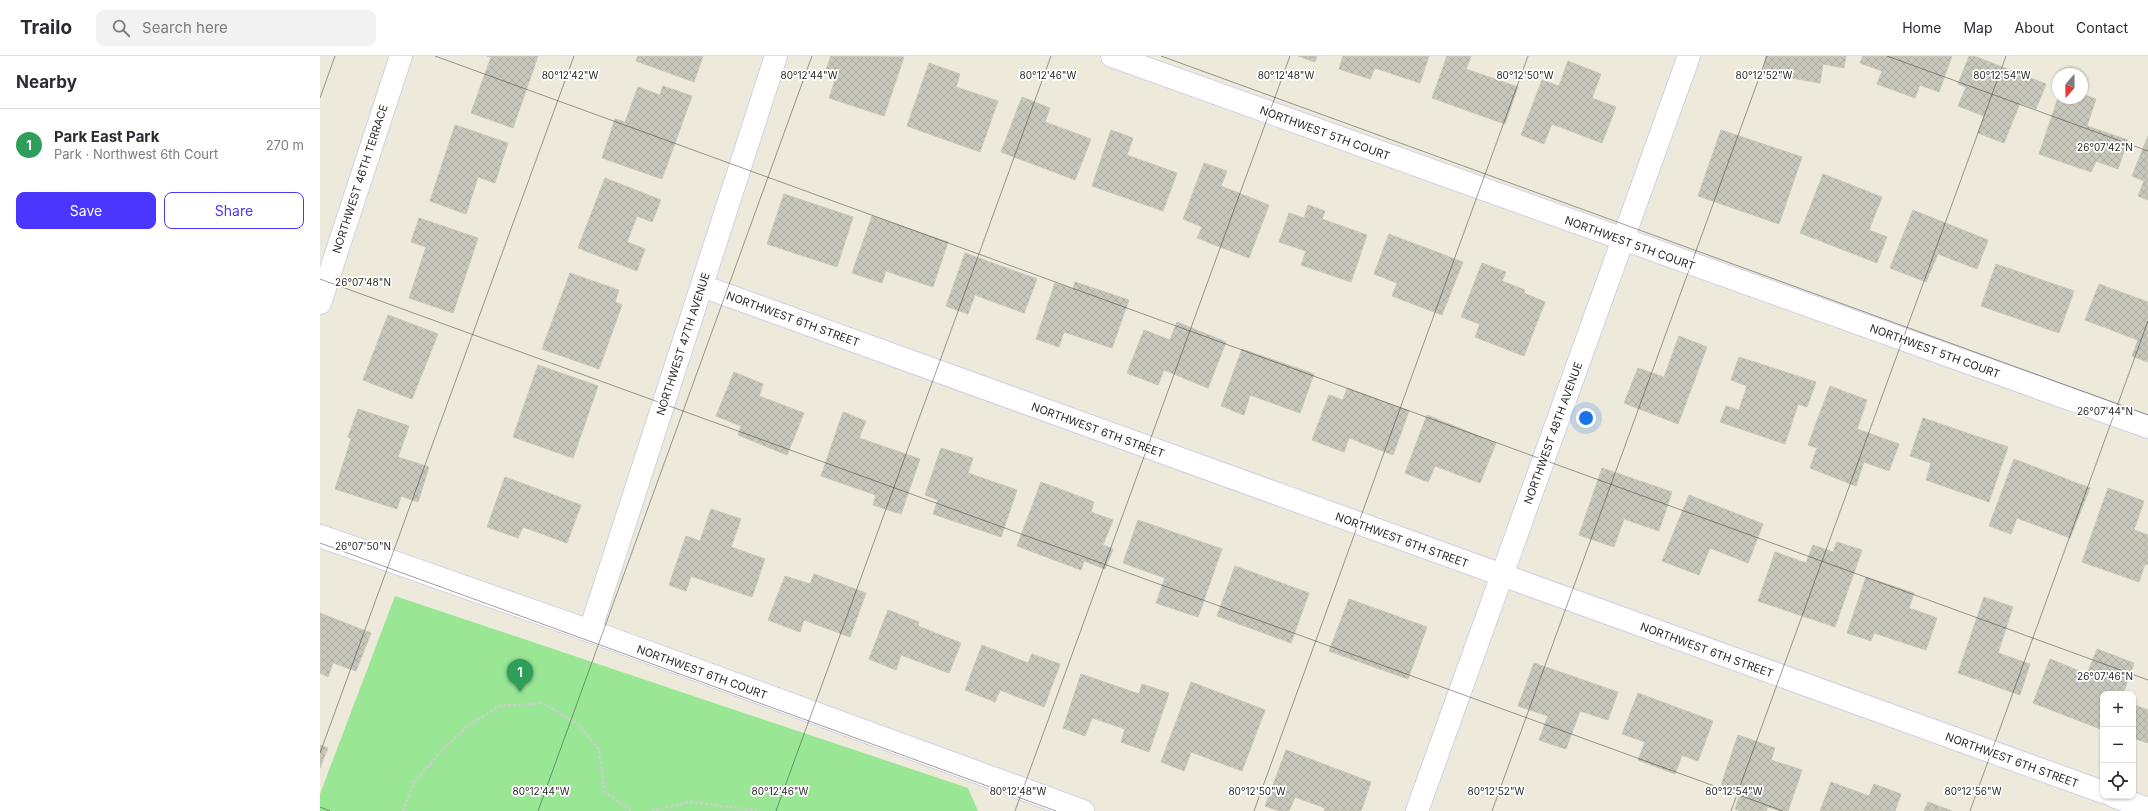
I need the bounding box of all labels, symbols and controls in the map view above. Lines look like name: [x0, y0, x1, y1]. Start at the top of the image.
search box: [96, 10, 376, 46]
text: Trailo: [20, 16, 72, 39]
icon: search: [110, 17, 132, 39]
text: Search here: [142, 18, 228, 37]
text: Home: [1902, 19, 1941, 36]
text: Map: [1963, 19, 1993, 36]
text: About: [2015, 19, 2054, 36]
text: Contact: [2076, 19, 2128, 36]
north arrow: [2052, 68, 2088, 104]
text: 80°12'42"W: [542, 69, 598, 81]
text: 80°12'44"W: [780, 69, 838, 81]
text: 80°12'46"W: [1020, 69, 1077, 81]
text: 80°12'48"W: [1258, 69, 1315, 81]
text: 80°12'50"W: [1496, 69, 1554, 81]
text: 80°12'52"W: [1736, 69, 1793, 81]
text: 80°12'54"W: [1973, 69, 2031, 81]
text: Nearby: [16, 72, 77, 92]
street label: NORTHWEST 46TH TERRACE: [329, 103, 391, 255]
street label: NORTHWEST 5TH COURT: [1258, 103, 1392, 163]
text: Park East Park: [54, 127, 159, 146]
text: 1: [26, 137, 32, 153]
text: 270 m: [266, 137, 304, 153]
text: 26°07'42"N: [2077, 141, 2133, 153]
text: Park · Northwest 6th Court: [54, 146, 218, 162]
button: Save: [16, 192, 156, 229]
button: Share: [164, 192, 304, 229]
street label: NORTHWEST 5TH COURT: [1563, 213, 1697, 273]
street label: NORTHWEST 47TH AVENUE: [653, 271, 713, 417]
text: 26°07'48"N: [335, 276, 391, 288]
street label: NORTHWEST 6TH STREET: [725, 288, 861, 350]
street label: NORTHWEST 5TH COURT: [1868, 321, 2002, 381]
street label: NORTHWEST 48TH AVENUE: [1521, 360, 1585, 506]
street label: NORTHWEST 6TH STREET: [1030, 399, 1166, 461]
text: 26°07'44"N: [2077, 405, 2133, 417]
your location: [1576, 408, 1596, 428]
street label: NORTHWEST 6TH STREET: [1334, 509, 1470, 571]
text: 26°07'50"N: [335, 540, 391, 552]
street label: NORTHWEST 6TH STREET: [1639, 619, 1775, 681]
street label: NORTHWEST 6TH COURT: [635, 642, 769, 702]
pin: 1: [507, 659, 533, 692]
text: 26°07'46"N: [2077, 670, 2133, 682]
map controls: [2100, 691, 2136, 799]
button: +: [2100, 691, 2136, 727]
button: −: [2100, 727, 2136, 763]
street label: NORTHWEST 6TH STREET: [1944, 729, 2080, 791]
button: locate: [2100, 763, 2136, 799]
text: 80°12'44"W: [512, 785, 570, 797]
text: 80°12'46"W: [752, 785, 809, 797]
text: 80°12'48"W: [990, 785, 1047, 797]
text: 80°12'50"W: [1228, 785, 1286, 797]
text: 80°12'52"W: [1468, 785, 1525, 797]
text: 80°12'54"W: [1705, 785, 1763, 797]
text: 80°12'56"W: [1944, 785, 2002, 797]

